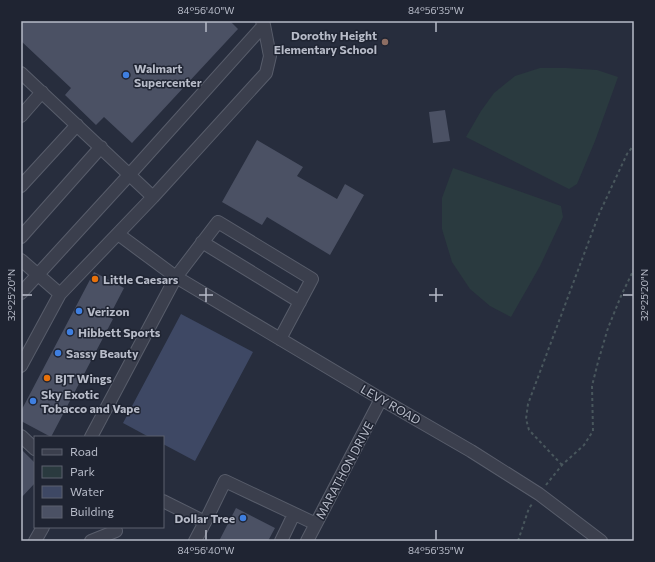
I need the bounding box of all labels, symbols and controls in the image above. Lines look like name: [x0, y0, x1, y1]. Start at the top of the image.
text: 84°56'40"W: [177, 4, 235, 16]
text: 84°56'35"W: [408, 4, 464, 16]
place label: Dorothy Height Elementary School: [274, 28, 377, 56]
marker: Dorothy Height Elementary School: [380, 37, 390, 47]
place label: Walmart Supercenter: [134, 61, 202, 89]
marker: Walmart Supercenter: [121, 70, 131, 80]
text: 32°25'20"N: [5, 269, 17, 321]
text: 32°25'20"N: [638, 269, 650, 321]
place label: Little Caesars: [103, 272, 179, 286]
marker: Little Caesars: [90, 274, 100, 284]
place label: Verizon: [87, 304, 130, 318]
marker: Verizon: [74, 306, 84, 316]
place label: Hibbett Sports: [78, 325, 161, 339]
marker: Hibbett Sports: [65, 327, 75, 337]
place label: Sassy Beauty: [66, 346, 139, 360]
marker: Sassy Beauty: [53, 348, 63, 358]
place label: BJT Wings: [55, 371, 112, 386]
marker: BJT Wings: [42, 373, 52, 383]
street label: LEVY ROAD: [359, 381, 424, 427]
place label: Sky Exotic Tobacco and Vape: [41, 387, 140, 415]
marker: Sky Exotic Tobacco and Vape: [28, 396, 38, 406]
street label: MARATHON DRIVE: [312, 419, 376, 521]
legend: [34, 436, 164, 528]
text: Road: [70, 444, 98, 458]
text: Park: [70, 464, 96, 478]
text: Water: [70, 484, 104, 498]
text: Building: [70, 504, 114, 518]
place label: Dollar Tree: [175, 511, 235, 525]
marker: Dollar Tree: [238, 513, 248, 523]
text: 84°56'40"W: [177, 544, 235, 556]
text: 84°56'35"W: [408, 544, 464, 556]

